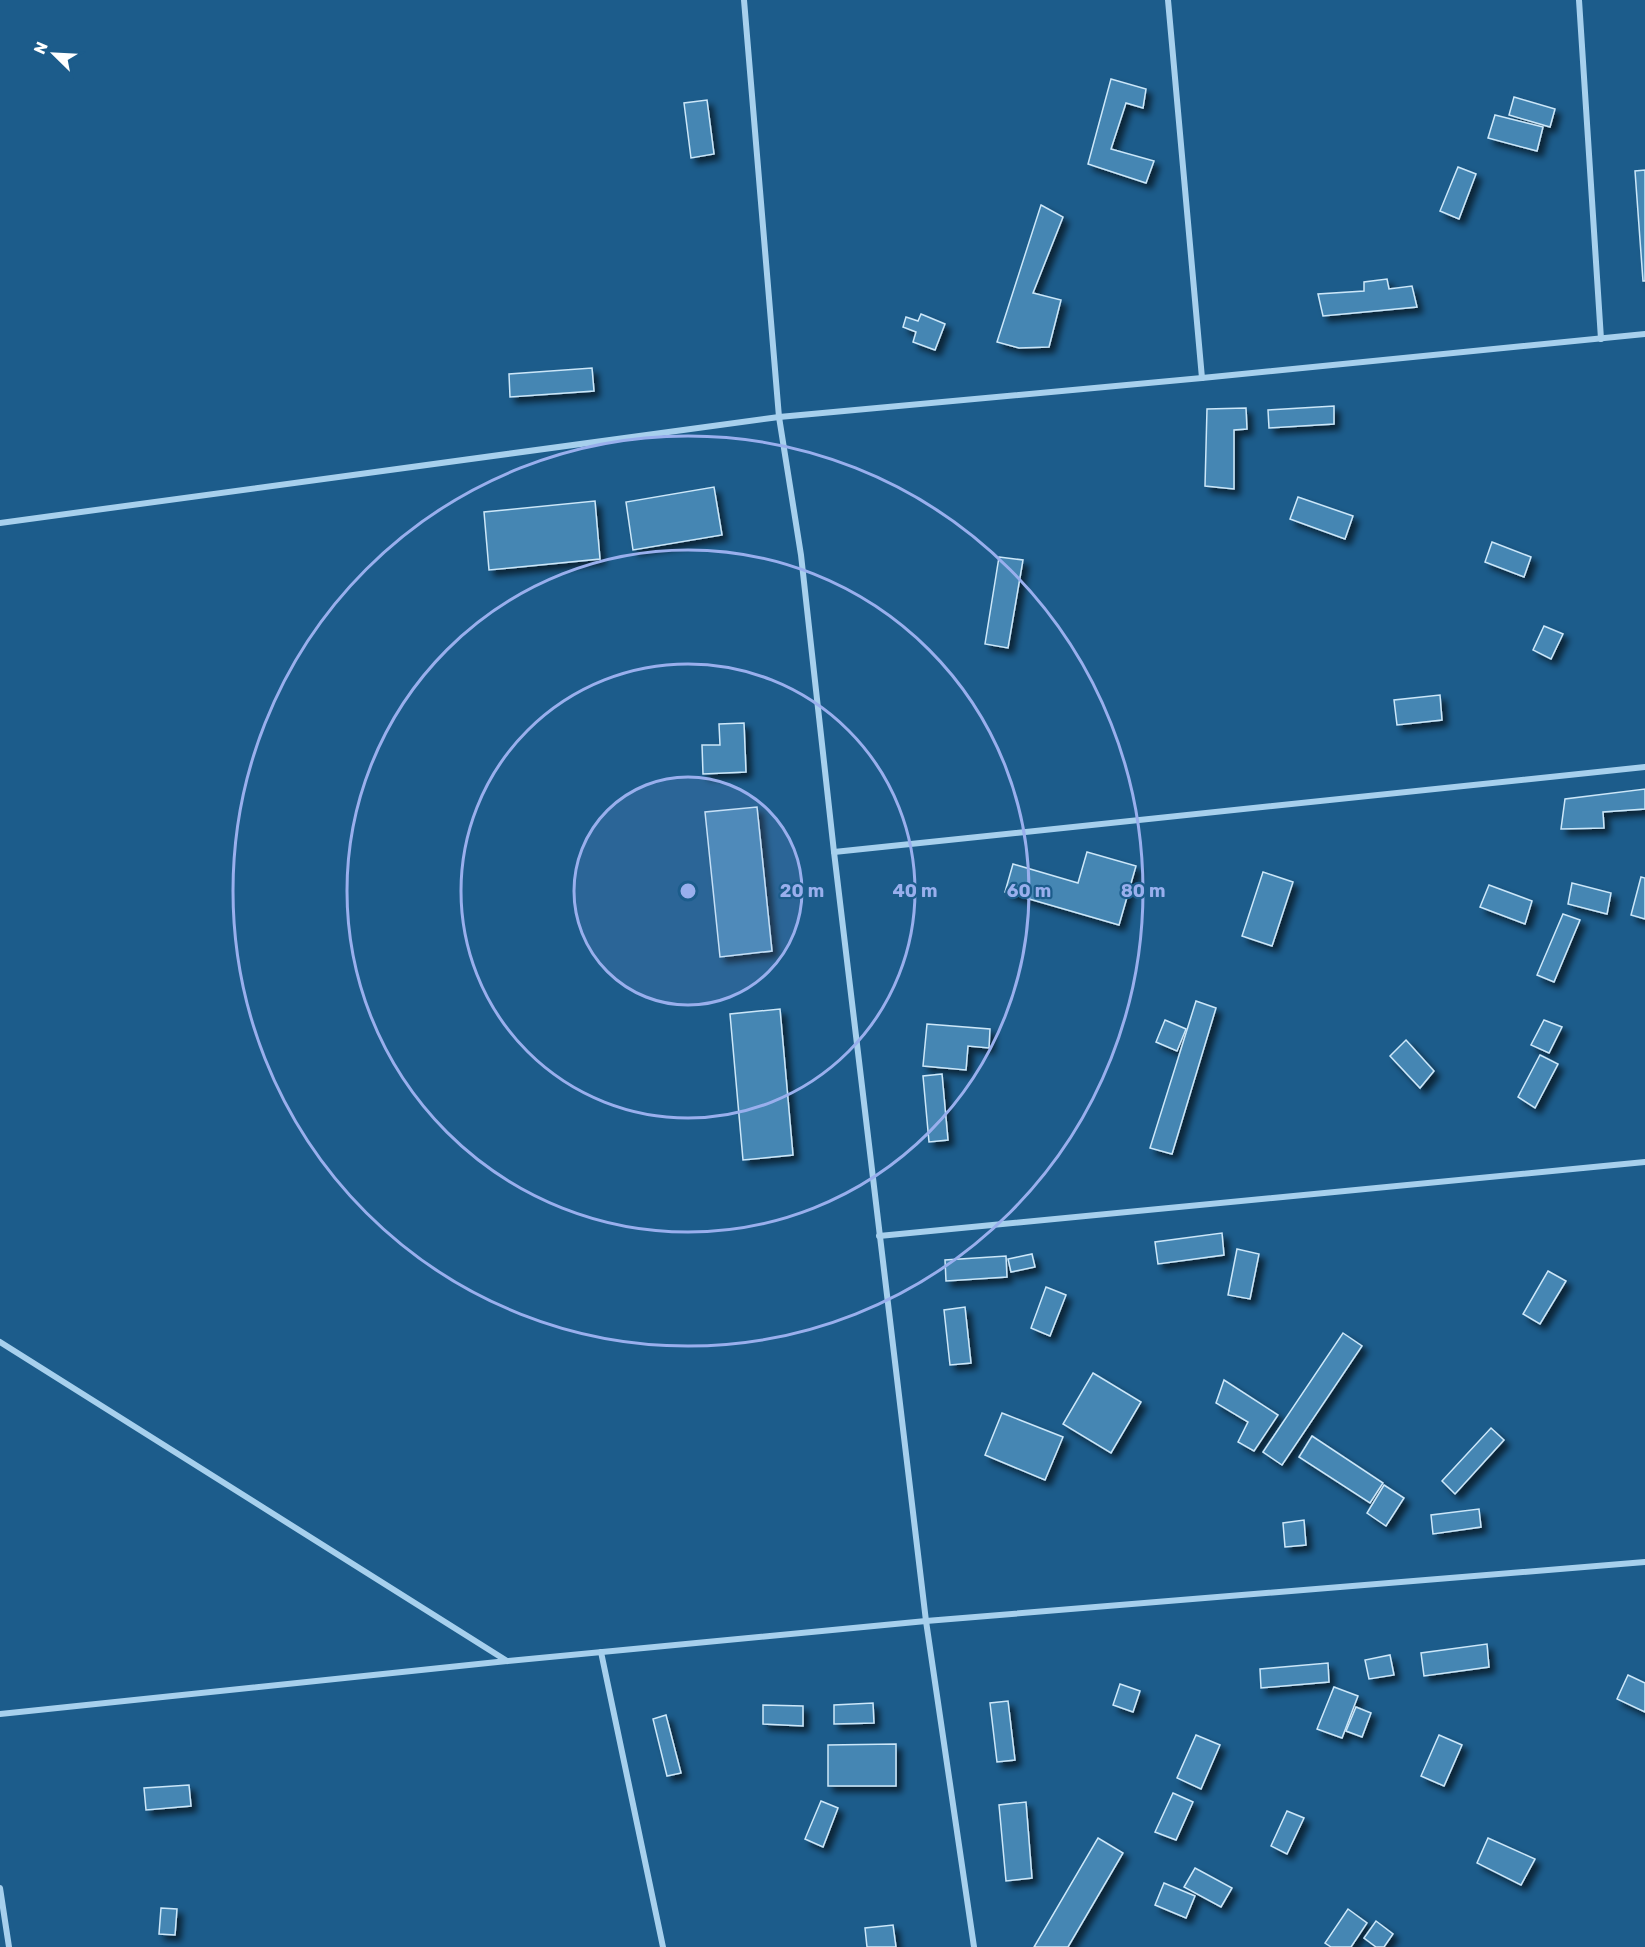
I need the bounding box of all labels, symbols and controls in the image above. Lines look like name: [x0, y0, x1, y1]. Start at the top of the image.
north arrow: [24, 24, 84, 84]
text: N: [30, 39, 52, 57]
text: 20 m: [780, 880, 824, 902]
text: 40 m: [893, 880, 937, 902]
text: 60 m: [1007, 880, 1051, 902]
text: 80 m: [1121, 880, 1165, 902]
centre of rings: [678, 881, 698, 901]

